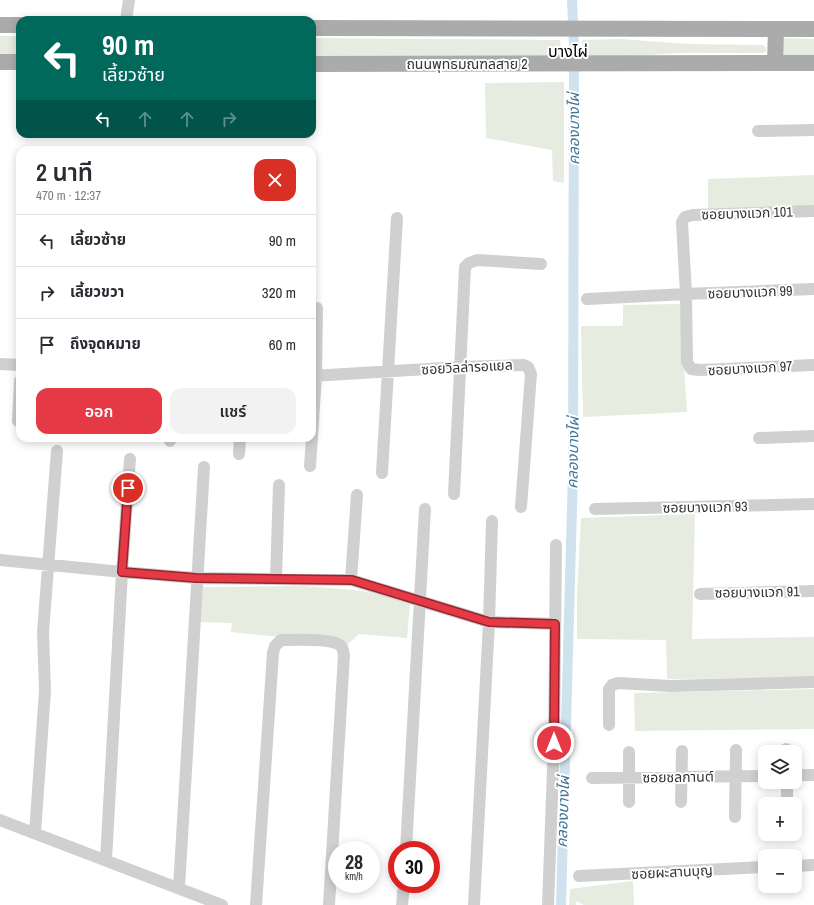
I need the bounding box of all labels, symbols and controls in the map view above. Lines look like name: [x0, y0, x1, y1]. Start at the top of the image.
text: 90 m: [102, 26, 154, 64]
icon: left: [36, 32, 88, 84]
district label: บางไผ่: [548, 40, 588, 62]
street label: ถนนพุทธมณฑลสาย 2: [406, 55, 528, 73]
text: เลี้ยวซ้าย: [102, 62, 165, 87]
water label: คลองบางไผ่: [563, 91, 584, 165]
icon: left: [92, 108, 114, 130]
icon: ahead: [134, 108, 156, 130]
icon: ahead: [176, 108, 198, 130]
icon: right: [218, 108, 240, 130]
text: 2 นาที: [36, 156, 93, 188]
button: close: [254, 159, 296, 201]
text: 470 m · 12:37: [36, 187, 101, 204]
street label: ซอยบางแวก 101: [701, 202, 794, 224]
text: เลี้ยวซ้าย: [70, 229, 126, 250]
icon: left: [36, 230, 58, 252]
text: 90 m: [269, 230, 296, 251]
text: เลี้ยวขวา: [70, 281, 124, 302]
icon: right: [36, 282, 58, 304]
text: 320 m: [262, 282, 296, 303]
street label: ซอยบางแวก 99: [707, 282, 793, 302]
text: ถึงจุดหมาย: [70, 333, 141, 354]
icon: arrive: [36, 334, 58, 356]
text: 60 m: [269, 334, 296, 355]
street label: ซอยวิลล่ารอแยล: [421, 356, 513, 378]
street label: ซอยบางแวก 97: [707, 357, 793, 379]
button: ออก: [36, 388, 162, 434]
button: แชร์: [170, 388, 296, 434]
water label: คลองบางไผ่: [561, 415, 584, 489]
pin: [111, 471, 145, 505]
icon: arrive: [117, 477, 139, 499]
street label: ซอยบางแวก 93: [662, 497, 748, 517]
street label: ซอยบางแวก 91: [714, 582, 800, 602]
position arrow: [533, 722, 575, 764]
map controls: [758, 745, 802, 893]
button: layers: [758, 745, 802, 789]
street label: ซอยชลกานต์: [642, 767, 714, 787]
water label: คลองบางไผ่: [551, 774, 574, 848]
button: +: [758, 797, 802, 841]
speed limit sign: 30: [388, 841, 440, 893]
text: 28: [345, 848, 363, 875]
button: −: [758, 849, 802, 893]
street label: ซอยผะสานบุญ: [631, 861, 713, 883]
text: km/h: [345, 870, 363, 883]

